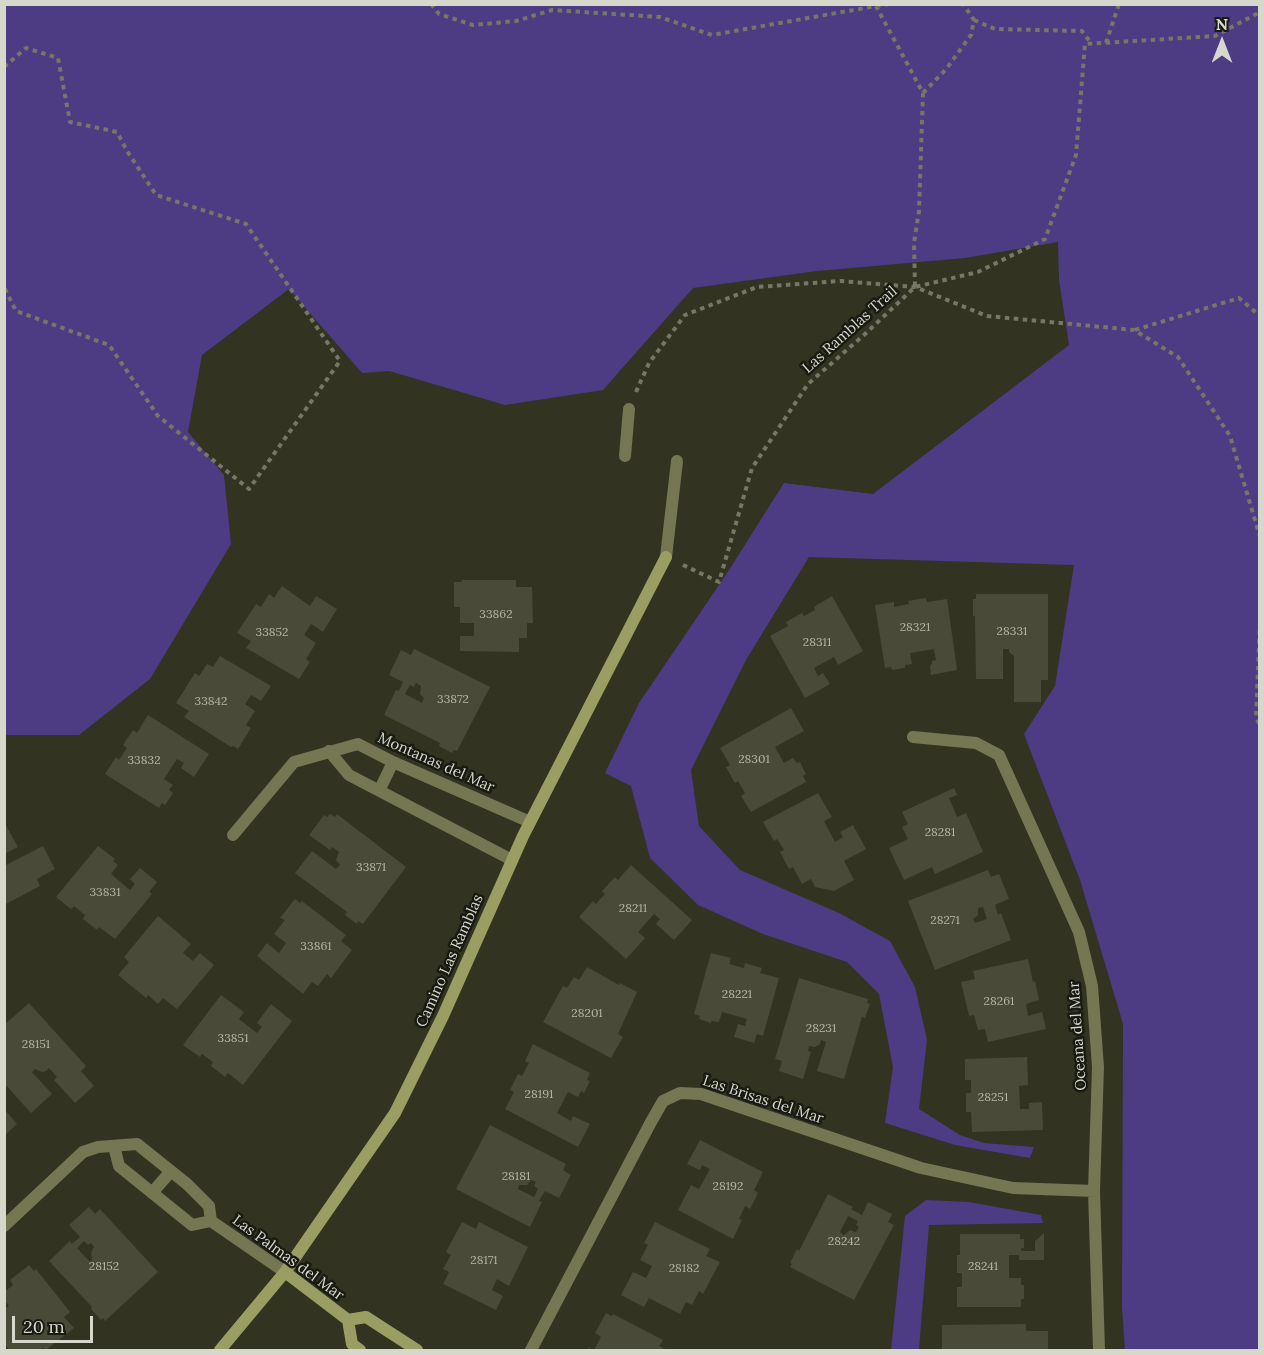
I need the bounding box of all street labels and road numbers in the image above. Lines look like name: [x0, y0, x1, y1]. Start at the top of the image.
street label: Las Ramblas Trail: [799, 283, 901, 377]
street label: Montanas del Mar: [375, 729, 497, 797]
street label: Camino Las Ramblas: [413, 892, 487, 1030]
street label: Oceana del Mar: [1065, 981, 1091, 1091]
street label: Las Brisas del Mar: [700, 1072, 826, 1128]
street label: Las Palmas del Mar: [229, 1211, 347, 1305]

